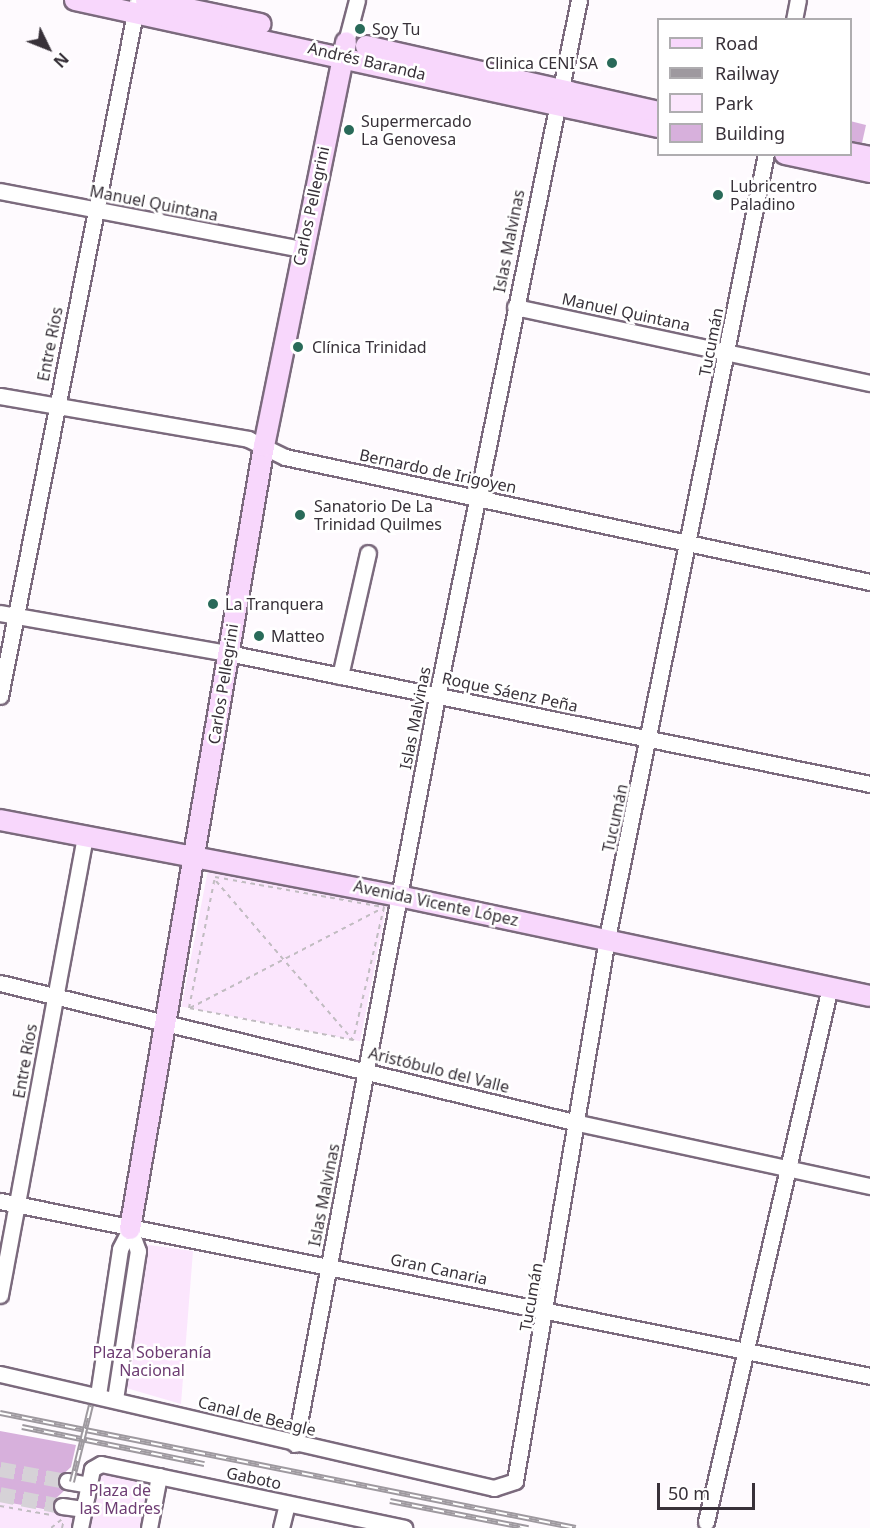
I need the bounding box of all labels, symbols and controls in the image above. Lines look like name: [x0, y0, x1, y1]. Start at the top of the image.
north arrow: [18, 18, 78, 78]
legend: [657, 18, 852, 156]
place label: Soy Tu: [372, 19, 420, 39]
marker: Soy Tu: [353, 22, 367, 36]
text: Road: [715, 31, 758, 55]
street label: Andrés Baranda: [306, 38, 428, 84]
text: N: [49, 48, 74, 73]
place label: Clinica CENI SA: [485, 53, 598, 73]
marker: Clinica CENI SA: [603, 54, 621, 72]
text: Railway: [715, 61, 779, 85]
text: Park: [715, 91, 753, 115]
place label: Supermercado La Genovesa: [361, 111, 472, 149]
text: Building: [715, 121, 785, 145]
marker: Supermercado La Genovesa: [342, 123, 356, 137]
street label: Carlos Pellegrini: [289, 144, 333, 268]
place label: Lubricentro Paladino: [730, 176, 817, 214]
street label: Manuel Quintana: [88, 181, 220, 225]
street label: Islas Malvinas: [490, 188, 528, 294]
marker: Lubricentro Paladino: [711, 188, 725, 202]
street label: Manuel Quintana: [560, 289, 692, 335]
street label: Entre Ríos: [33, 305, 67, 383]
street label: Tucumán: [695, 306, 727, 378]
place label: Clínica Trinidad: [312, 337, 427, 357]
marker: Clínica Trinidad: [289, 338, 307, 356]
street label: Bernardo de Irigoyen: [358, 445, 518, 497]
place label: Sanatorio De La Trinidad Quilmes: [314, 496, 442, 534]
marker: Sanatorio De La Trinidad Quilmes: [291, 506, 309, 524]
place label: La Tranquera: [225, 594, 324, 614]
marker: La Tranquera: [206, 597, 220, 611]
street label: Carlos Pellegrini: [204, 622, 242, 746]
place label: Matteo: [271, 626, 325, 646]
marker: Matteo: [252, 629, 266, 643]
street label: Islas Malvinas: [396, 665, 434, 771]
street label: Roque Sáenz Peña: [440, 668, 580, 716]
street label: Tucumán: [598, 782, 632, 854]
street label: Avenida Vicente López: [352, 876, 520, 930]
street label: Entre Ríos: [9, 1022, 41, 1100]
street label: Aristóbulo del Valle: [367, 1043, 511, 1097]
street label: Islas Malvinas: [305, 1142, 343, 1248]
street label: Gran Canaria: [389, 1249, 489, 1289]
street label: Tucumán: [516, 1261, 546, 1333]
park label: Plaza Soberanía Nacional: [92, 1342, 212, 1380]
street label: Canal de Beagle: [196, 1392, 318, 1440]
street label: Gaboto: [225, 1463, 283, 1493]
scale bar: [660, 1471, 758, 1509]
park label: Plaza de las Madres: [79, 1480, 161, 1518]
text: 50 m: [668, 1481, 710, 1505]

